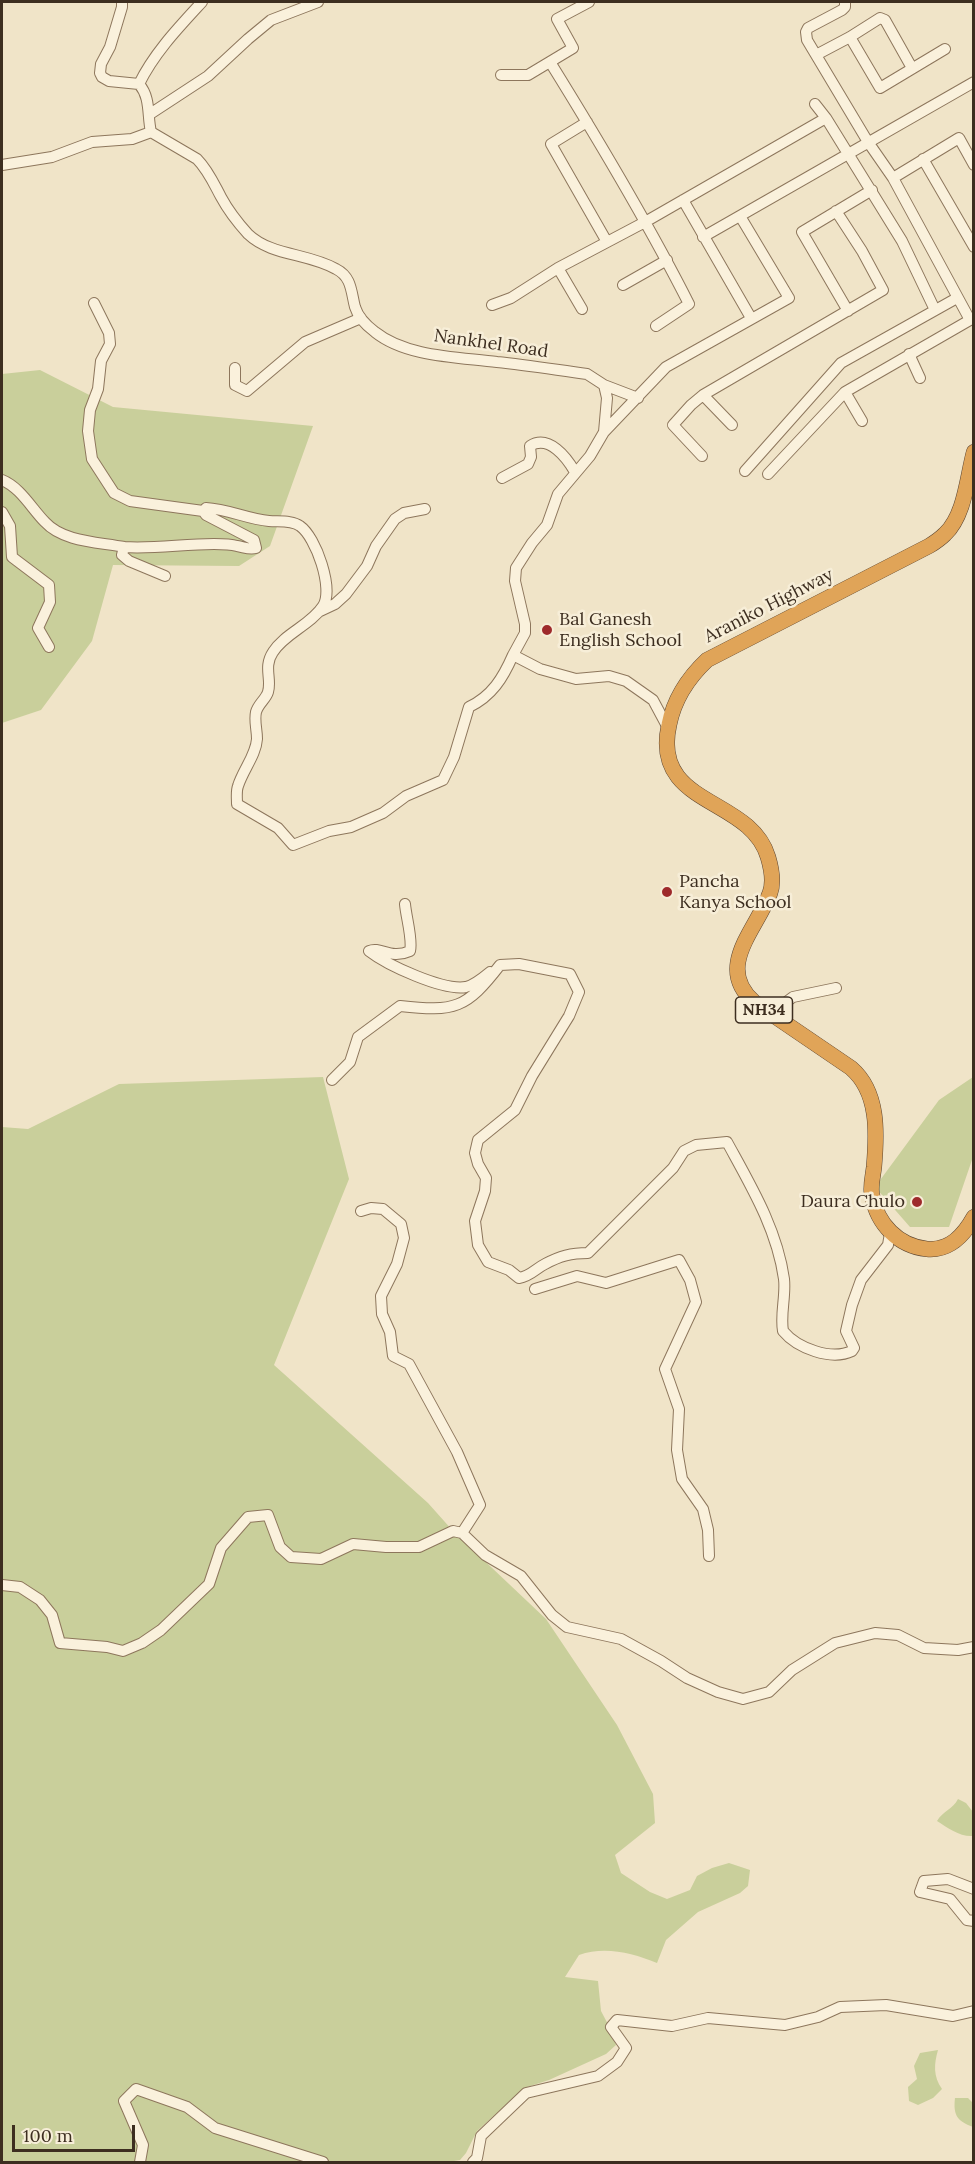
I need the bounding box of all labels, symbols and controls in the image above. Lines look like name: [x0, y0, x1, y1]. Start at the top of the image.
street label: Nankhel Road: [432, 325, 550, 363]
street label: Araniko Highway: [701, 564, 837, 648]
place label: Bal Ganesh English School: [559, 609, 682, 652]
marker: Bal Ganesh English School: [540, 623, 554, 637]
place label: Pancha Kanya School: [679, 871, 791, 914]
marker: Pancha Kanya School: [660, 885, 674, 899]
road number: NH34: [736, 997, 792, 1023]
place label: Daura Chulo: [801, 1191, 905, 1213]
marker: Daura Chulo: [910, 1195, 924, 1209]
scale bar: [15, 2113, 138, 2151]
text: 100 m: [23, 2124, 73, 2147]

